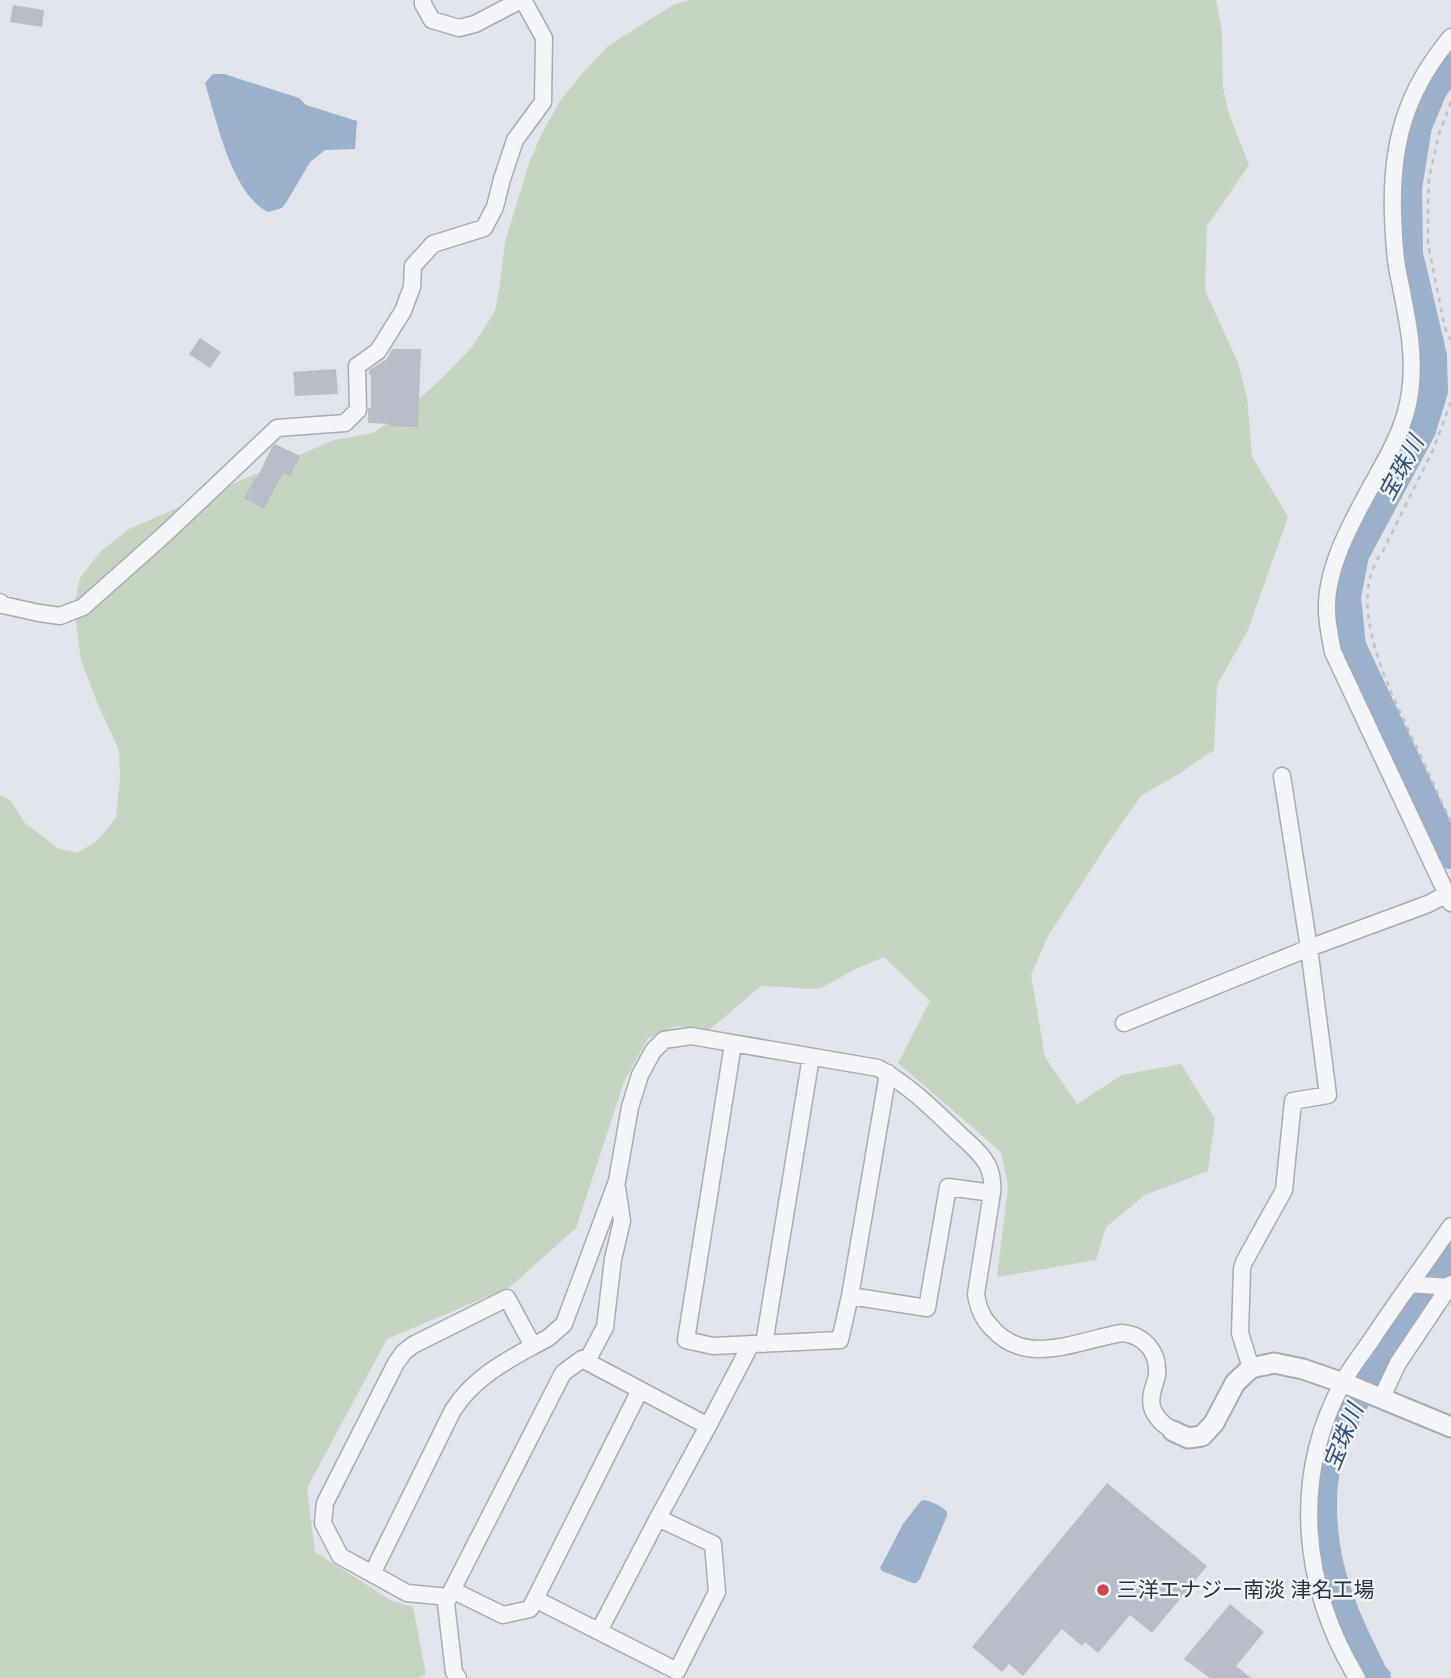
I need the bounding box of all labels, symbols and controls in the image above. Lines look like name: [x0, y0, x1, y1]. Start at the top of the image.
water label: 宝珠川: [1372, 428, 1431, 505]
water label: 宝珠川: [1317, 1397, 1370, 1474]
place label: 三洋エナジー南淡 津名工場: [1117, 1577, 1375, 1603]
marker: 三洋エナジー南淡 津名工場: [1095, 1582, 1111, 1598]

